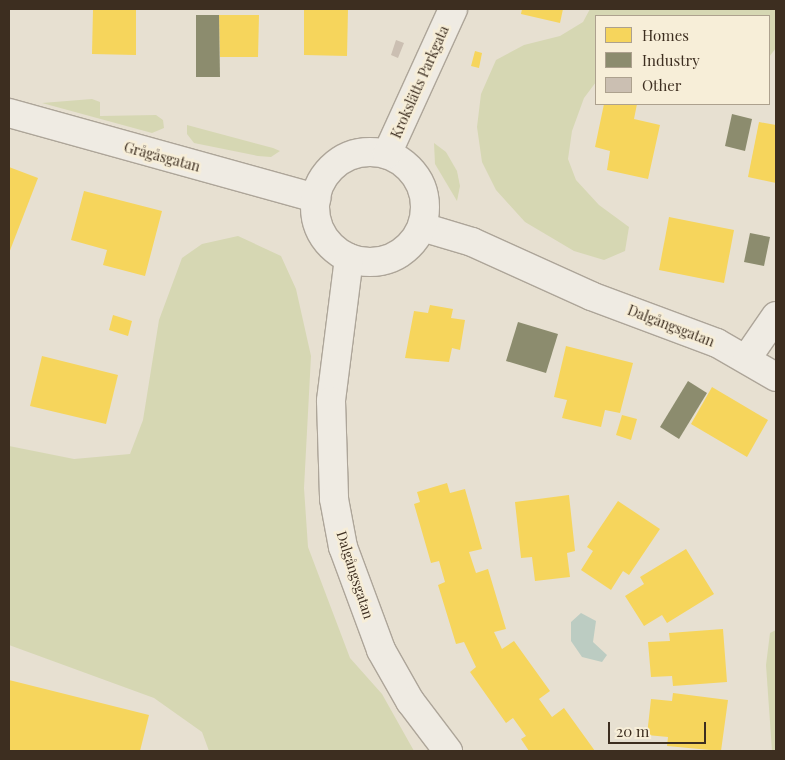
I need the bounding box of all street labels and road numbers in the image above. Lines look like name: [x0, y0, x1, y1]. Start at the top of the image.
street label: Krokslätts Parkgata: [388, 23, 452, 141]
street label: Grågåsgatan: [122, 139, 202, 175]
street label: Dalgångsgatan: [625, 302, 717, 350]
street label: Dalgångsgatan: [333, 529, 377, 621]

